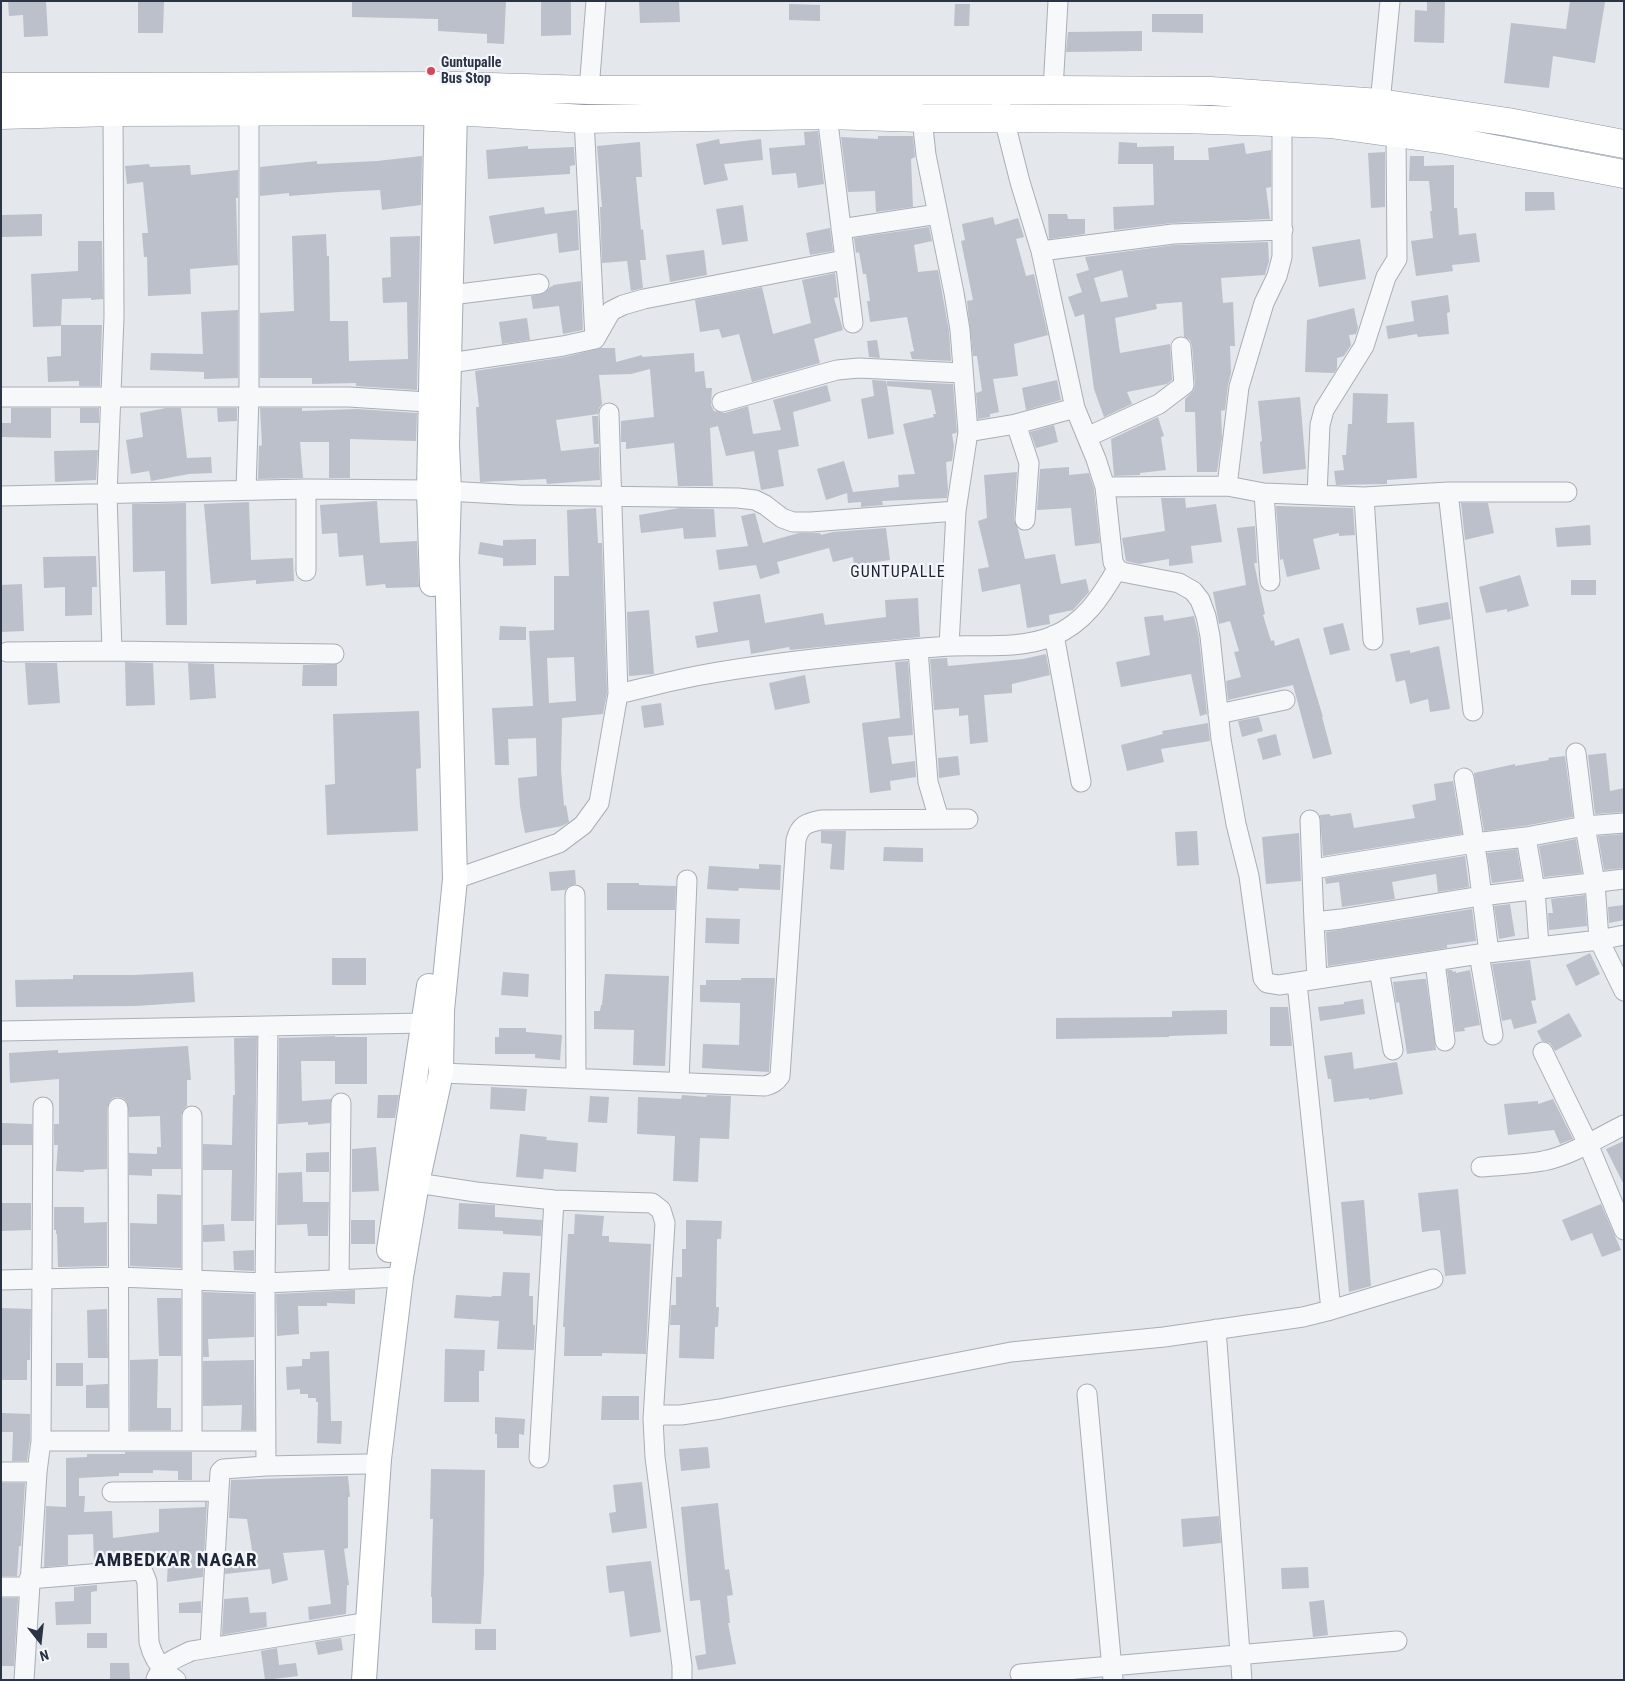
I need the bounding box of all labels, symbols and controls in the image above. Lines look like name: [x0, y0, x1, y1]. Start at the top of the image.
place label: Guntupalle Bus Stop: [441, 55, 501, 88]
marker: Guntupalle Bus Stop: [425, 65, 437, 77]
district label: GUNTUPALLE: [849, 563, 947, 583]
district label: AMBEDKAR NAGAR: [93, 1550, 259, 1572]
north arrow: [15, 1616, 65, 1666]
text: N: [38, 1647, 50, 1664]

